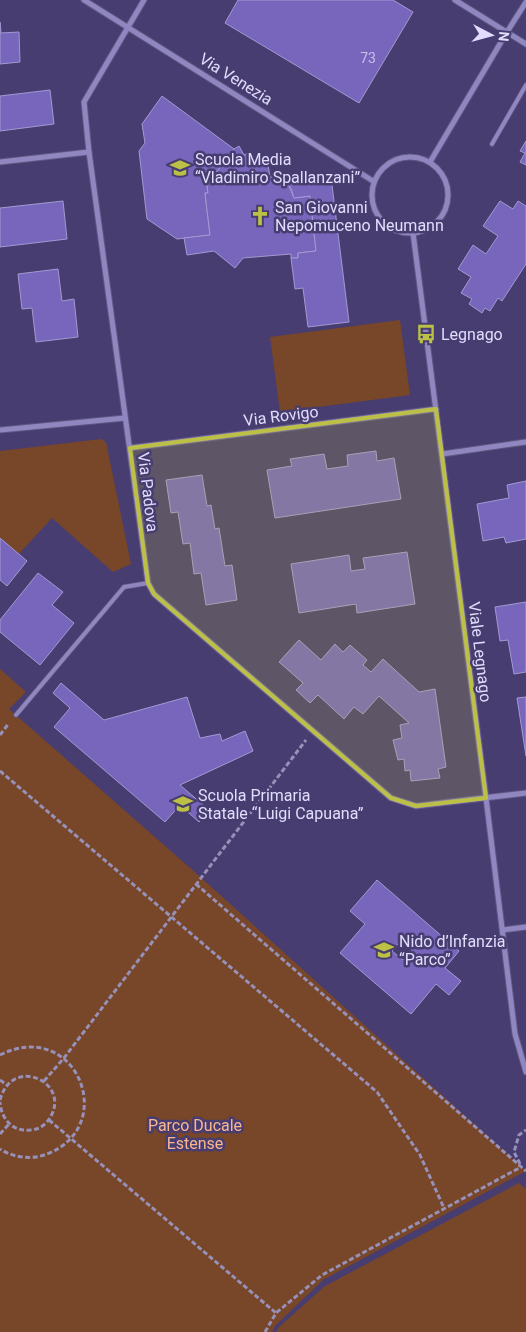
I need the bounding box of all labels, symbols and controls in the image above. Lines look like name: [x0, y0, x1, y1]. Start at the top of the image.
north arrow: [466, 10, 516, 60]
text: N: [495, 31, 512, 42]
street label: Via Venezia: [196, 49, 276, 109]
house number: 73: [360, 50, 376, 66]
place label: Scuola Media “Vladimiro Spallanzani”: [195, 150, 361, 187]
school or university icon: Scuola Media “Vladimiro Spallanzani”: [169, 157, 191, 179]
place label: San Giovanni Nepomuceno Neumann: [275, 198, 444, 235]
church icon: San Giovanni Nepomuceno Neumann: [249, 205, 271, 227]
bus stop icon: Legnago: [415, 323, 437, 345]
place label: Legnago: [441, 325, 503, 344]
street label: Via Rovigo: [242, 402, 320, 430]
street label: Via Padova: [134, 451, 162, 533]
street label: Viale Legnago: [464, 601, 496, 703]
place label: Scuola Primaria Statale “Luigi Capuana”: [198, 786, 364, 823]
school or university icon: Scuola Primaria Statale “Luigi Capuana”: [172, 793, 194, 815]
place label: Nido d’Infanzia “Parco”: [399, 932, 505, 969]
school or university icon: Nido d’Infanzia “Parco”: [373, 939, 395, 961]
park label: Parco Ducale Estense: [148, 1116, 242, 1153]

